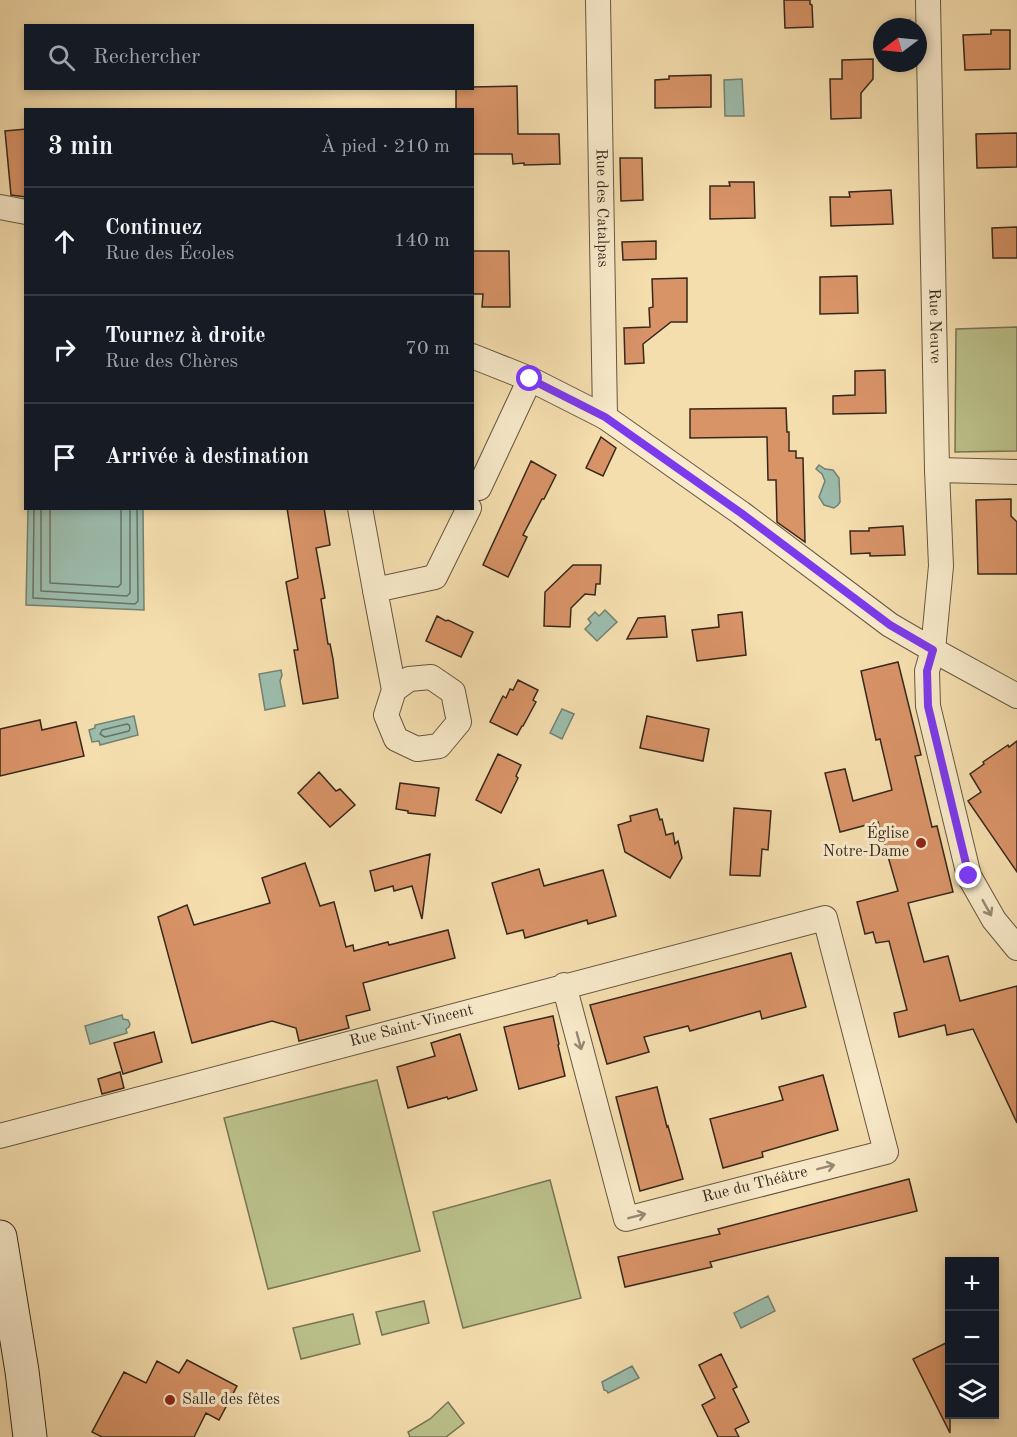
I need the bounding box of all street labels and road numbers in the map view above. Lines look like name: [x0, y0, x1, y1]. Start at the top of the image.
street label: Rue des Catalpas: [592, 149, 610, 267]
street label: Rue Neuve: [926, 288, 943, 364]
street label: Rue Saint-Vincent: [348, 1002, 476, 1050]
street label: Rue du Théâtre: [701, 1164, 809, 1206]

